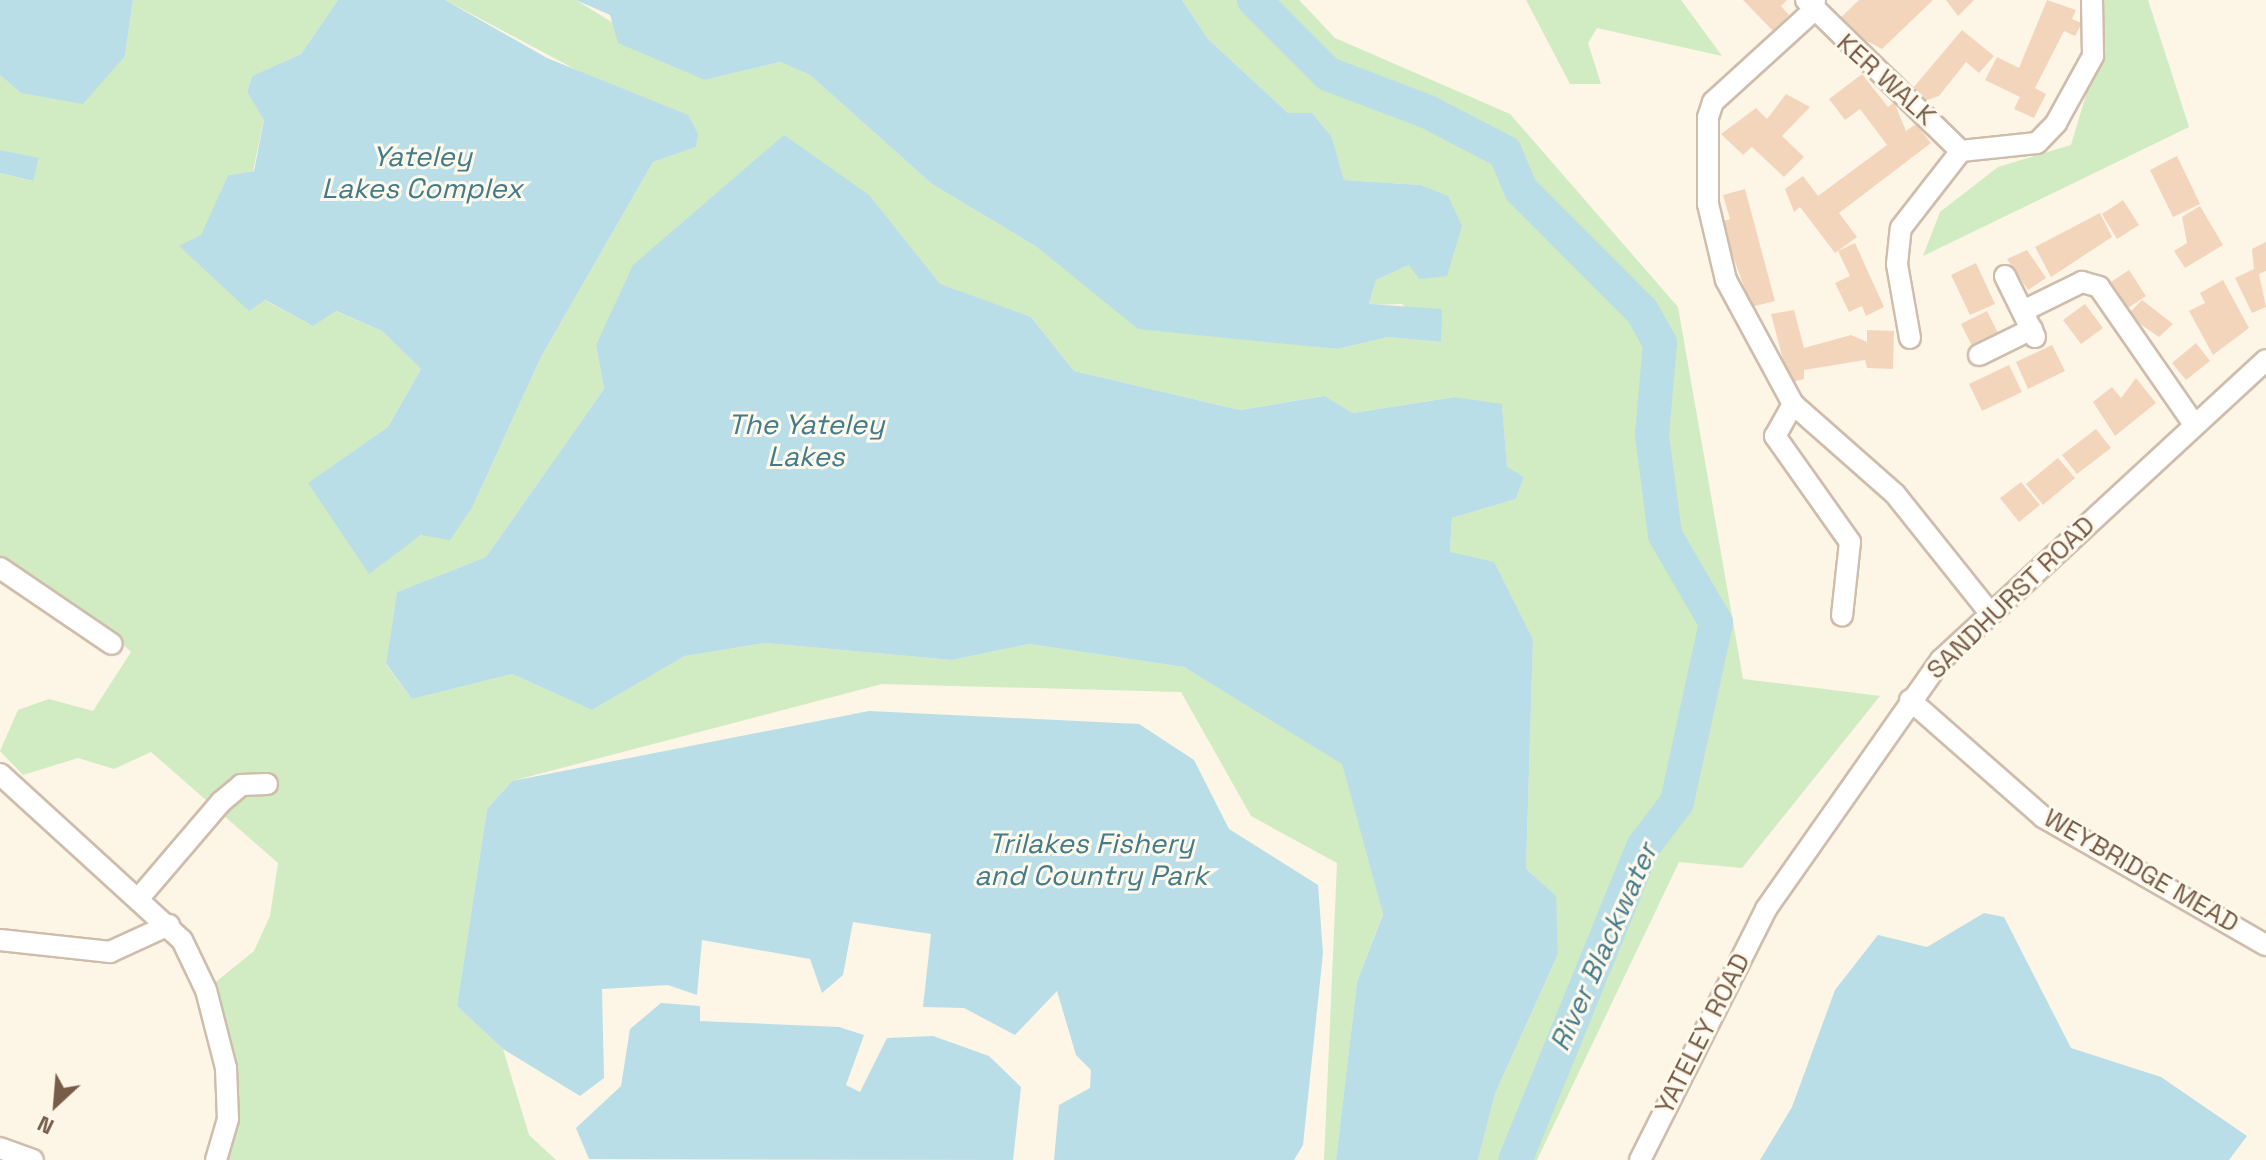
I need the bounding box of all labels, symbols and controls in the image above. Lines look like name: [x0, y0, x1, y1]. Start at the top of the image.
street label: KER WALK: [1830, 28, 1942, 132]
water label: Yateley Lakes Complex: [322, 139, 522, 205]
water label: The Yateley Lakes: [728, 407, 884, 473]
street label: SANDHURST ROAD: [1920, 510, 2102, 686]
street label: WEYBRIDGE MEAD: [2038, 803, 2244, 939]
water label: Trilakes Fishery and Country Park: [974, 826, 1208, 892]
water label: River Blackwater: [1542, 838, 1664, 1056]
street label: YATELEY ROAD: [1649, 948, 1757, 1120]
north arrow: [16, 1064, 96, 1144]
text: N: [33, 1110, 58, 1141]

